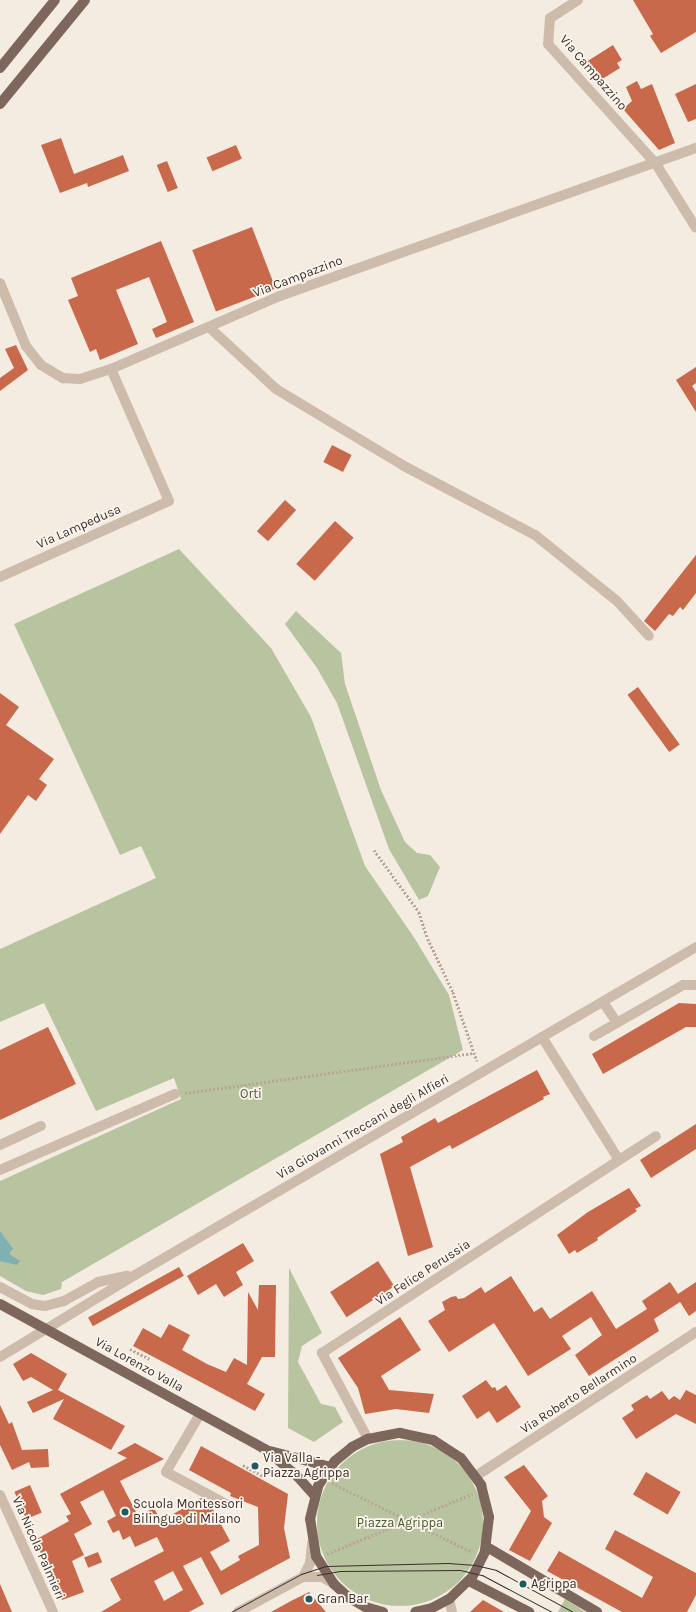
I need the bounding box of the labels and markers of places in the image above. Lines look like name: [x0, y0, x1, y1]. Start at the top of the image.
place label: Via Valla - Piazza Agrippa: [263, 1451, 350, 1482]
marker: Via Valla - Piazza Agrippa: [250, 1461, 260, 1471]
place label: Scuola Montessori Bilingue di Milano: [133, 1497, 243, 1528]
marker: Scuola Montessori Bilingue di Milano: [120, 1507, 130, 1517]
place label: Agrippa: [531, 1576, 577, 1592]
marker: Agrippa: [518, 1579, 528, 1589]
place label: Gran Bar: [317, 1591, 368, 1607]
marker: Gran Bar: [304, 1594, 314, 1604]

